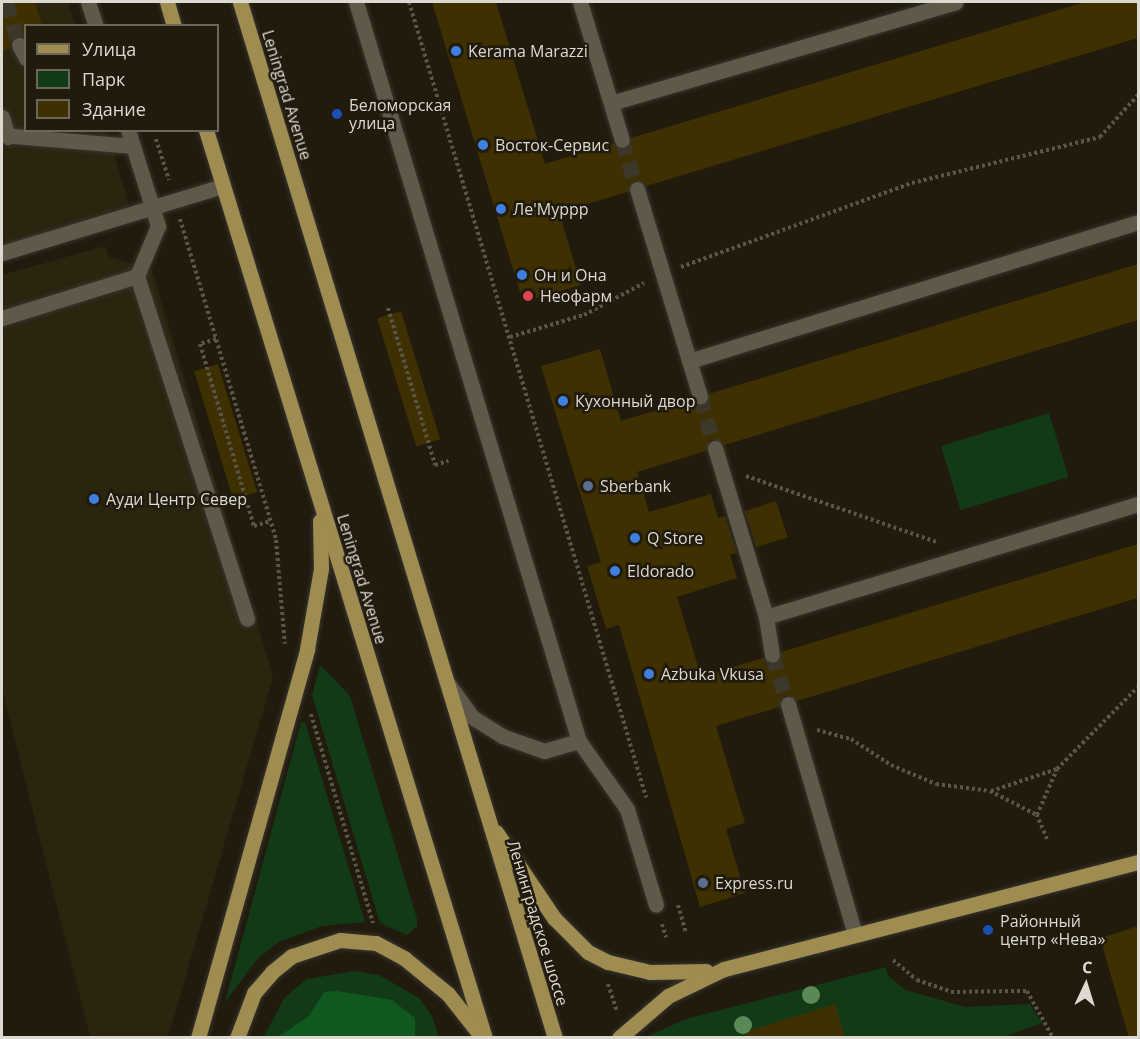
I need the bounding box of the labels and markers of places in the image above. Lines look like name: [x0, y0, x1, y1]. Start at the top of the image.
place label: Kerama Marazzi: [468, 41, 588, 61]
marker: Kerama Marazzi: [449, 44, 463, 58]
place label: Беломорская улица: [349, 95, 451, 133]
marker: Беломорская улица: [330, 107, 344, 121]
place label: Восток-Сервис: [495, 135, 609, 155]
marker: Восток-Сервис: [476, 138, 490, 152]
place label: Ле'Муррр: [513, 199, 589, 219]
marker: Ле'Муррр: [494, 202, 508, 216]
place label: Он и Она: [534, 265, 607, 285]
marker: Он и Она: [515, 268, 529, 282]
place label: Неофарм: [540, 286, 612, 306]
marker: Неофарм: [521, 289, 535, 303]
place label: Кухонный двор: [575, 391, 695, 411]
marker: Кухонный двор: [556, 394, 570, 408]
place label: Sberbank: [600, 476, 671, 496]
marker: Sberbank: [581, 479, 595, 493]
place label: Ауди Центр Север: [106, 489, 247, 509]
marker: Ауди Центр Север: [87, 492, 101, 506]
place label: Q Store: [647, 528, 703, 548]
marker: Q Store: [628, 531, 642, 545]
place label: Eldorado: [627, 561, 694, 581]
marker: Eldorado: [608, 564, 622, 578]
place label: Azbuka Vkusa: [661, 664, 764, 684]
marker: Azbuka Vkusa: [642, 667, 656, 681]
place label: Express.ru: [715, 873, 793, 893]
marker: Express.ru: [696, 876, 710, 890]
place label: Районный центр «Нева»: [1000, 911, 1105, 949]
marker: Районный центр «Нева»: [981, 923, 995, 937]

